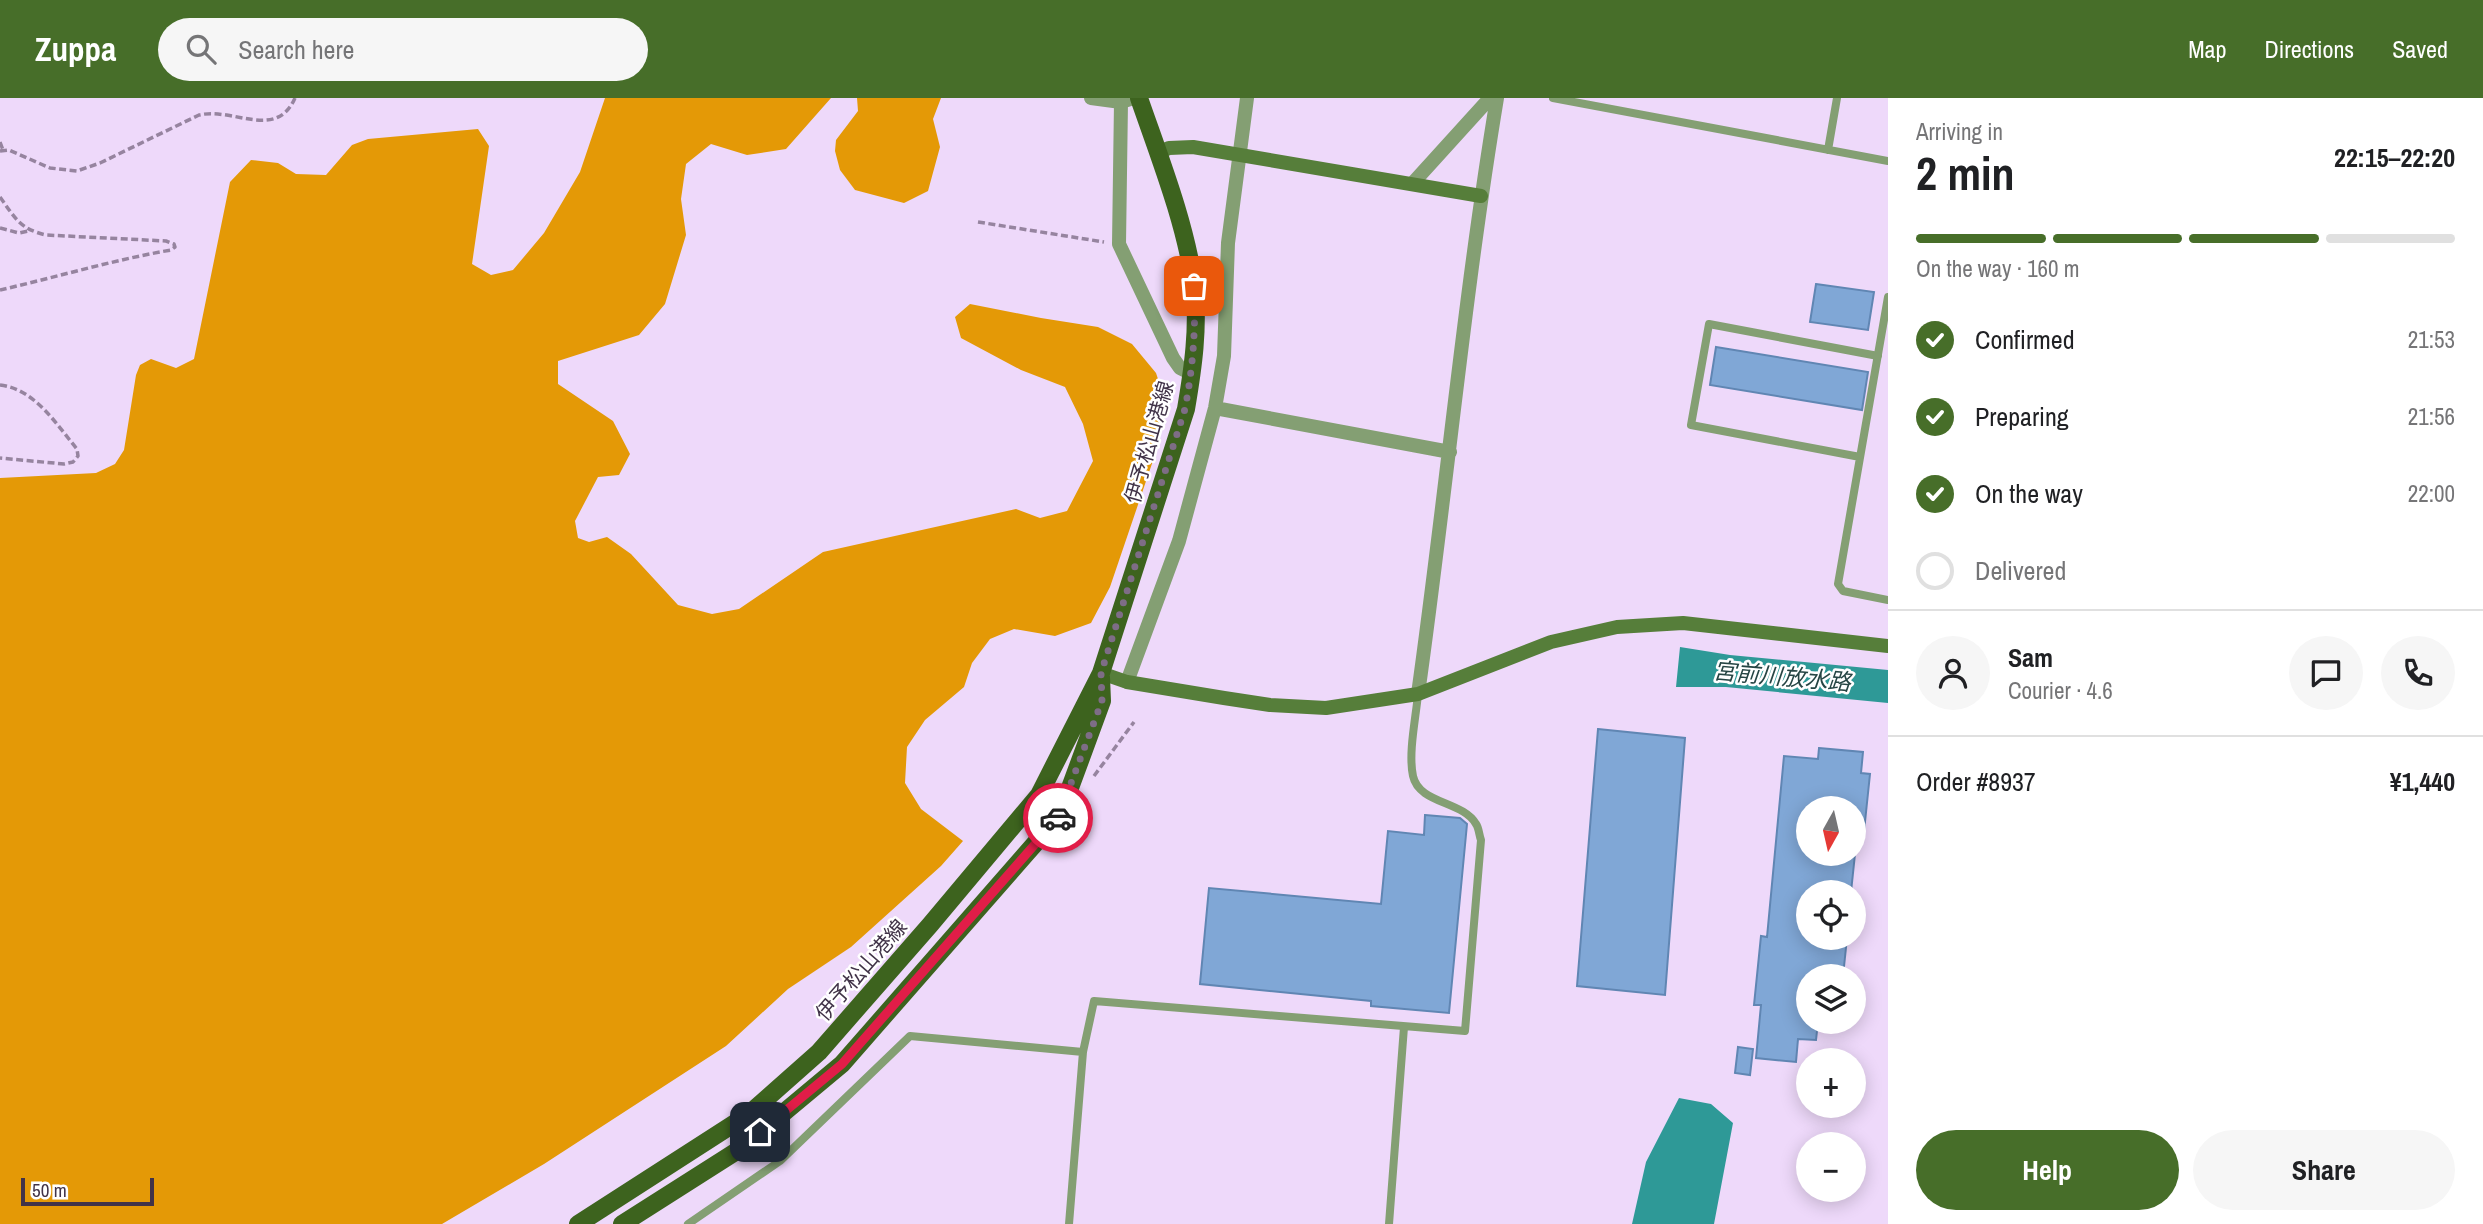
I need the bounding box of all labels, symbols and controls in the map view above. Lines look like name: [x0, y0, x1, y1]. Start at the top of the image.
search box: [158, 18, 648, 81]
text: Zuppa: [35, 27, 116, 71]
icon: search: [182, 30, 220, 68]
text: Search here: [238, 32, 354, 67]
text: Map: [2188, 33, 2226, 65]
text: Directions: [2264, 33, 2354, 65]
text: Saved: [2392, 33, 2448, 65]
text: Arriving in: [1916, 116, 2003, 147]
text: 22:15–22:20: [2334, 140, 2455, 175]
text: 2 min: [1916, 142, 2015, 204]
text: On the way · 160 m: [1916, 253, 2080, 284]
pin: [1164, 256, 1224, 316]
icon: bag: [1175, 267, 1213, 305]
icon: check: [1916, 321, 1954, 359]
text: Confirmed: [1975, 322, 2075, 357]
text: 21:53: [2408, 324, 2455, 355]
street label: 伊予松山港線: [1118, 377, 1180, 507]
icon: check: [1916, 398, 1954, 436]
text: Preparing: [1975, 399, 2069, 434]
text: 21:56: [2408, 401, 2455, 432]
icon: check: [1916, 475, 1954, 513]
text: On the way: [1975, 476, 2083, 511]
text: 22:00: [2408, 478, 2455, 509]
text: Delivered: [1975, 553, 2066, 588]
button: person: [1916, 636, 1990, 710]
button: chat: [2289, 636, 2363, 710]
button: phone: [2381, 636, 2455, 710]
text: Sam: [2008, 640, 2053, 675]
water label: 宮前川放水路: [1712, 655, 1854, 698]
text: Courier · 4.6: [2008, 675, 2113, 706]
text: Order #8937: [1916, 764, 2036, 799]
text: ¥1,440: [2390, 764, 2455, 799]
courier: [1023, 783, 1093, 853]
north arrow: [1796, 796, 1866, 866]
map controls: [1796, 796, 1866, 1202]
icon: car: [1039, 799, 1077, 837]
button: locate: [1796, 880, 1866, 950]
street label: 伊予松山港線: [809, 913, 913, 1027]
button: layers: [1796, 964, 1866, 1034]
button: +: [1796, 1048, 1866, 1118]
pin: [730, 1102, 790, 1162]
icon: home: [741, 1113, 779, 1151]
button: Help: [1916, 1130, 2179, 1210]
button: Share: [2193, 1130, 2455, 1210]
button: −: [1796, 1132, 1866, 1202]
scale bar: [21, 1175, 154, 1207]
text: 50 m: [32, 1177, 67, 1203]

